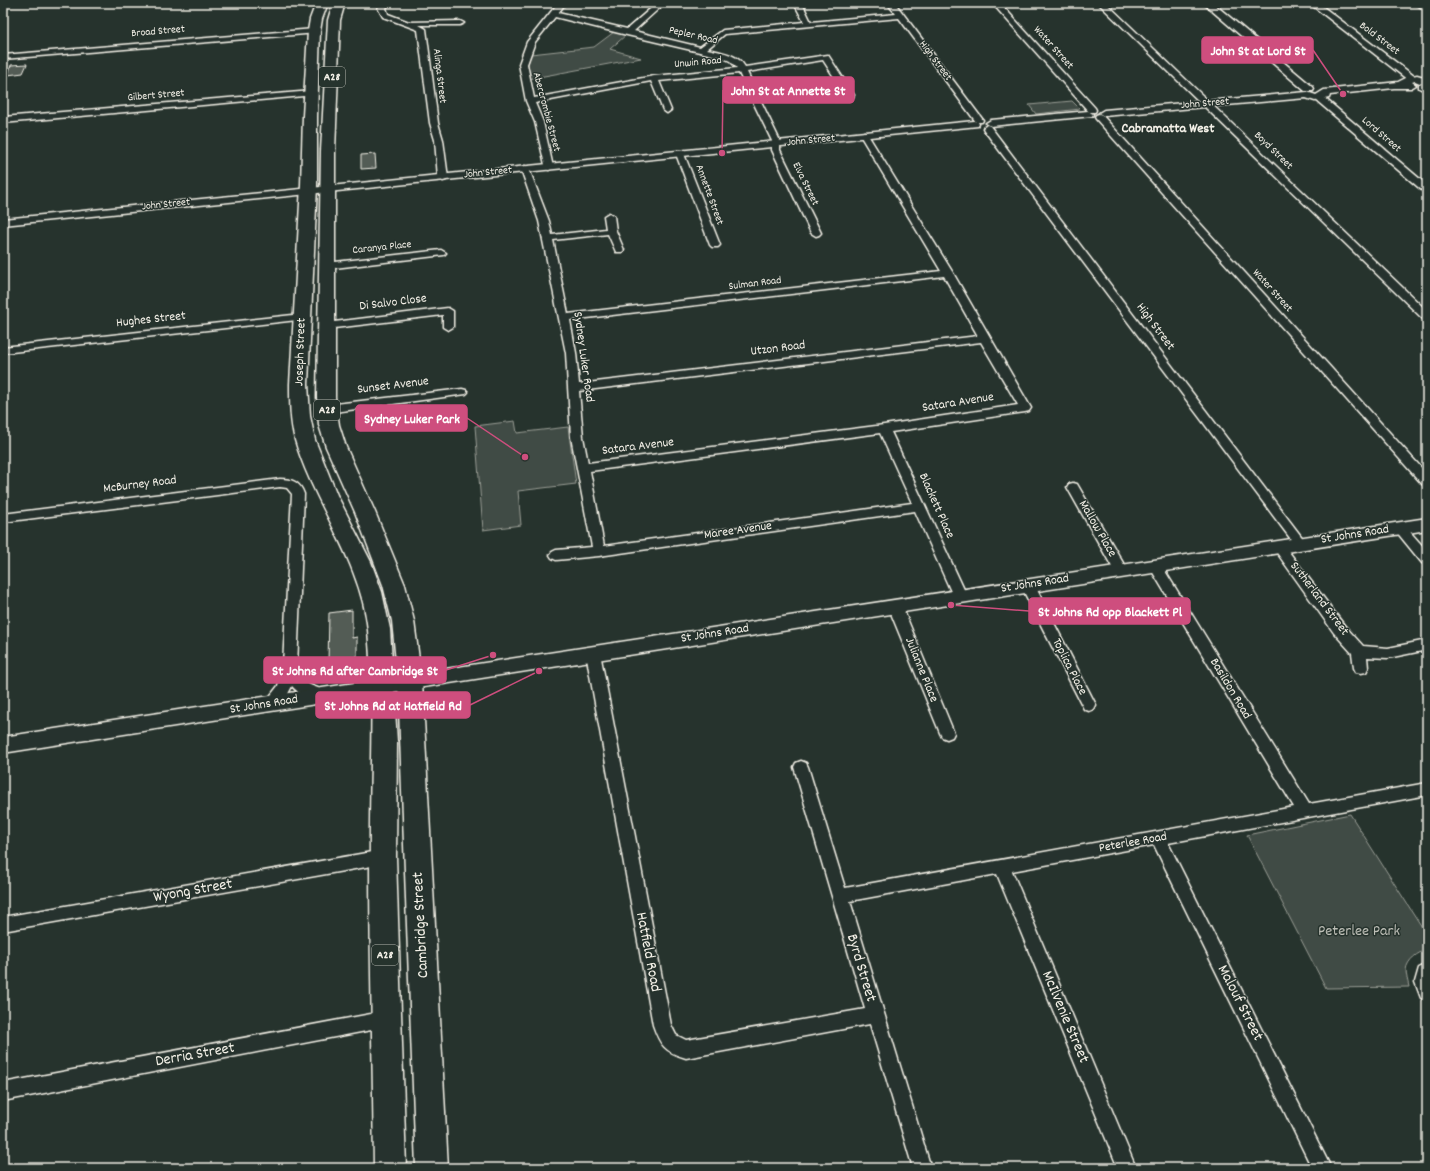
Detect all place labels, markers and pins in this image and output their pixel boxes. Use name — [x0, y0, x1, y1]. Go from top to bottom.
callout: John St at Lord St — [1202, 37, 1313, 63]
callout: John St at Annette St — [723, 77, 854, 103]
callout: Sydney Luker Park — [356, 405, 467, 431]
callout: St Johns Rd opp Blackett Pl — [1029, 598, 1190, 624]
callout: St Johns Rd after Cambridge St — [264, 657, 446, 683]
callout: St Johns Rd at Hatfield Rd — [316, 692, 470, 718]

